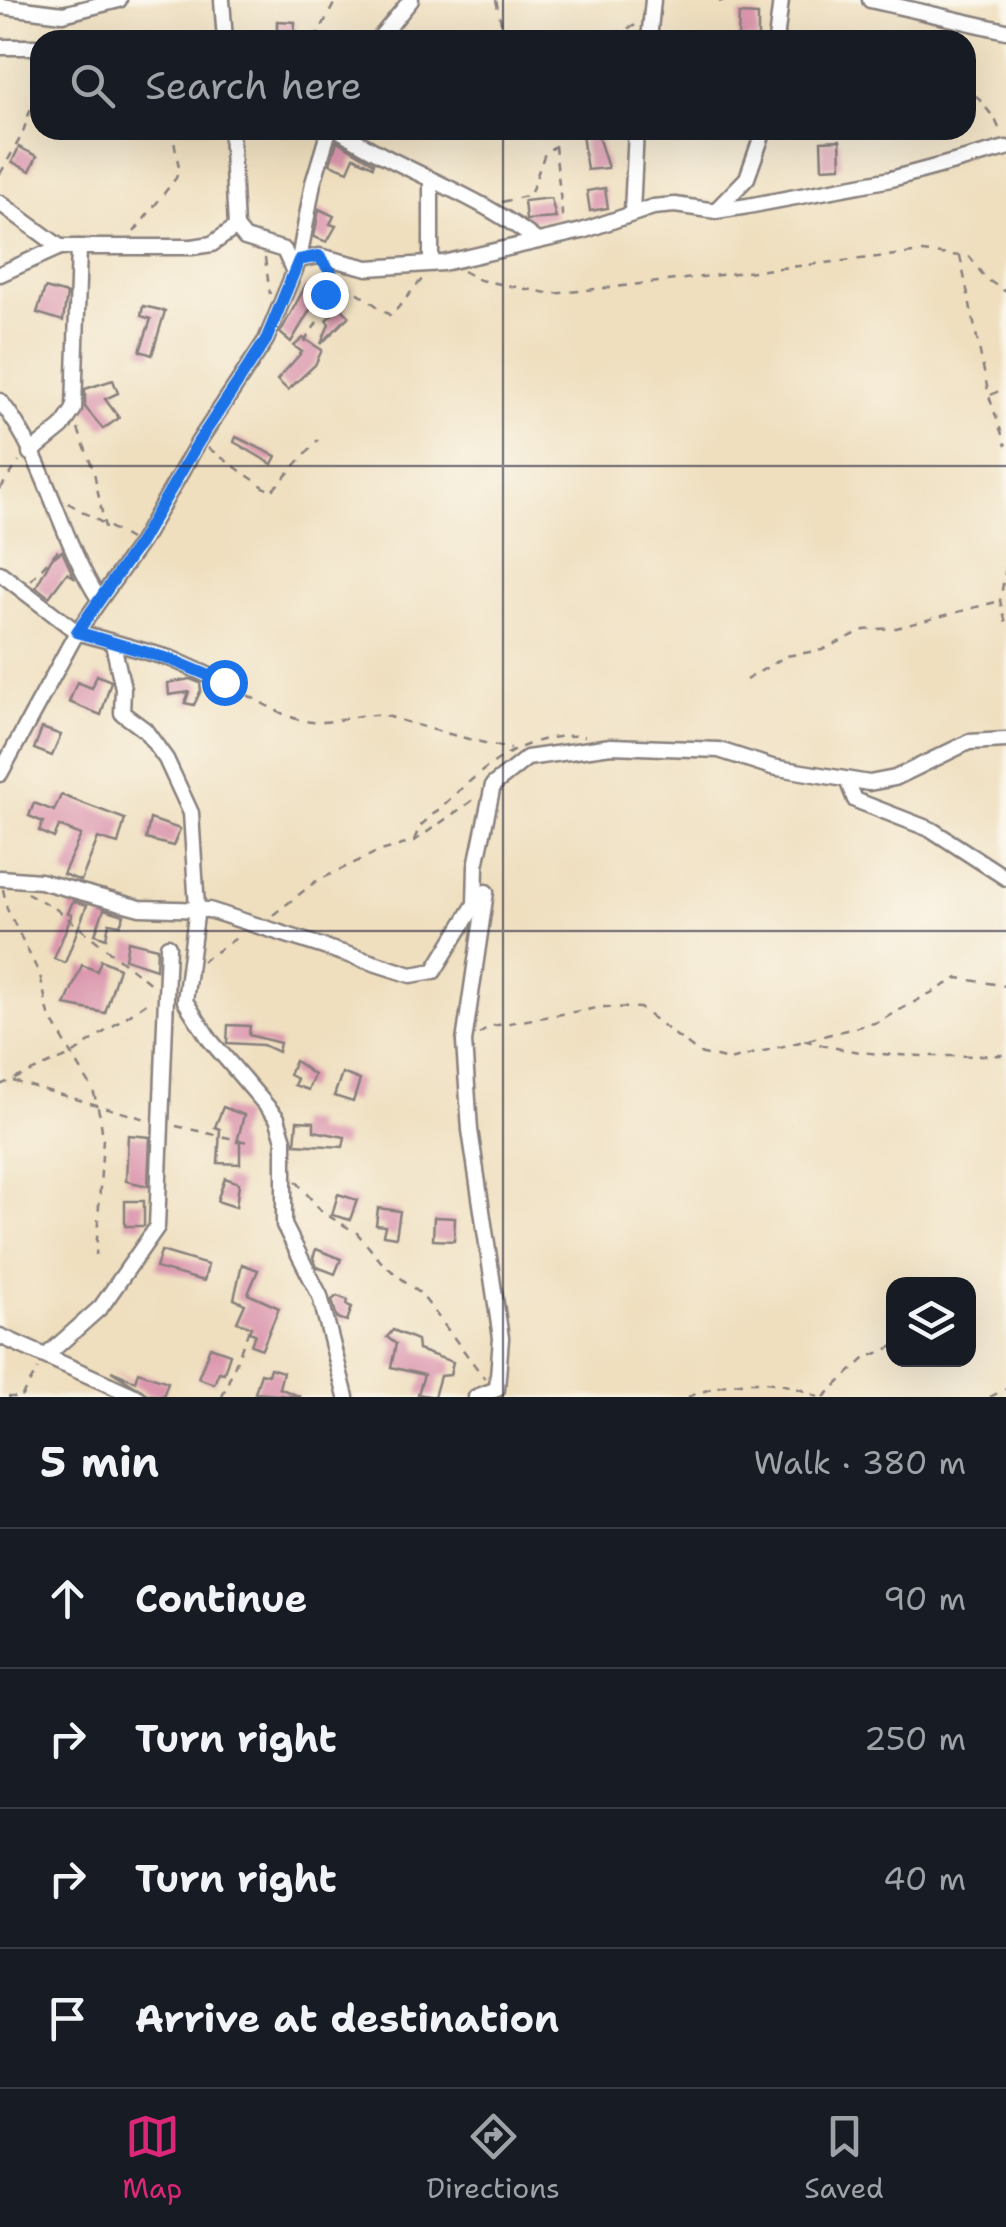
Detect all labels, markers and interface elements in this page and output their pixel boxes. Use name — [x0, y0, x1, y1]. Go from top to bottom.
search box — [30, 30, 976, 140]
icon: search — [65, 58, 120, 113]
text: Search here — [145, 60, 362, 111]
route end — [303, 272, 349, 318]
route start — [202, 660, 248, 706]
map controls — [886, 1277, 976, 1367]
button: layers — [886, 1277, 976, 1367]
text: 5 min — [40, 1434, 159, 1490]
text: Walk · 380 m — [754, 1441, 966, 1484]
icon: ahead — [40, 1571, 95, 1626]
text: Continue — [135, 1573, 307, 1624]
text: 90 m — [883, 1577, 966, 1620]
icon: right — [40, 1711, 95, 1766]
text: Turn right — [135, 1713, 337, 1764]
text: 250 m — [864, 1717, 966, 1760]
icon: right — [40, 1851, 95, 1906]
text: Turn right — [135, 1853, 337, 1904]
text: 40 m — [883, 1857, 966, 1900]
icon: arrive — [40, 1991, 95, 2046]
text: Arrive at destination — [135, 1993, 559, 2044]
tab: Map — [122, 2109, 182, 2207]
tab: Directions — [427, 2109, 560, 2207]
tab: Saved — [804, 2109, 884, 2207]

